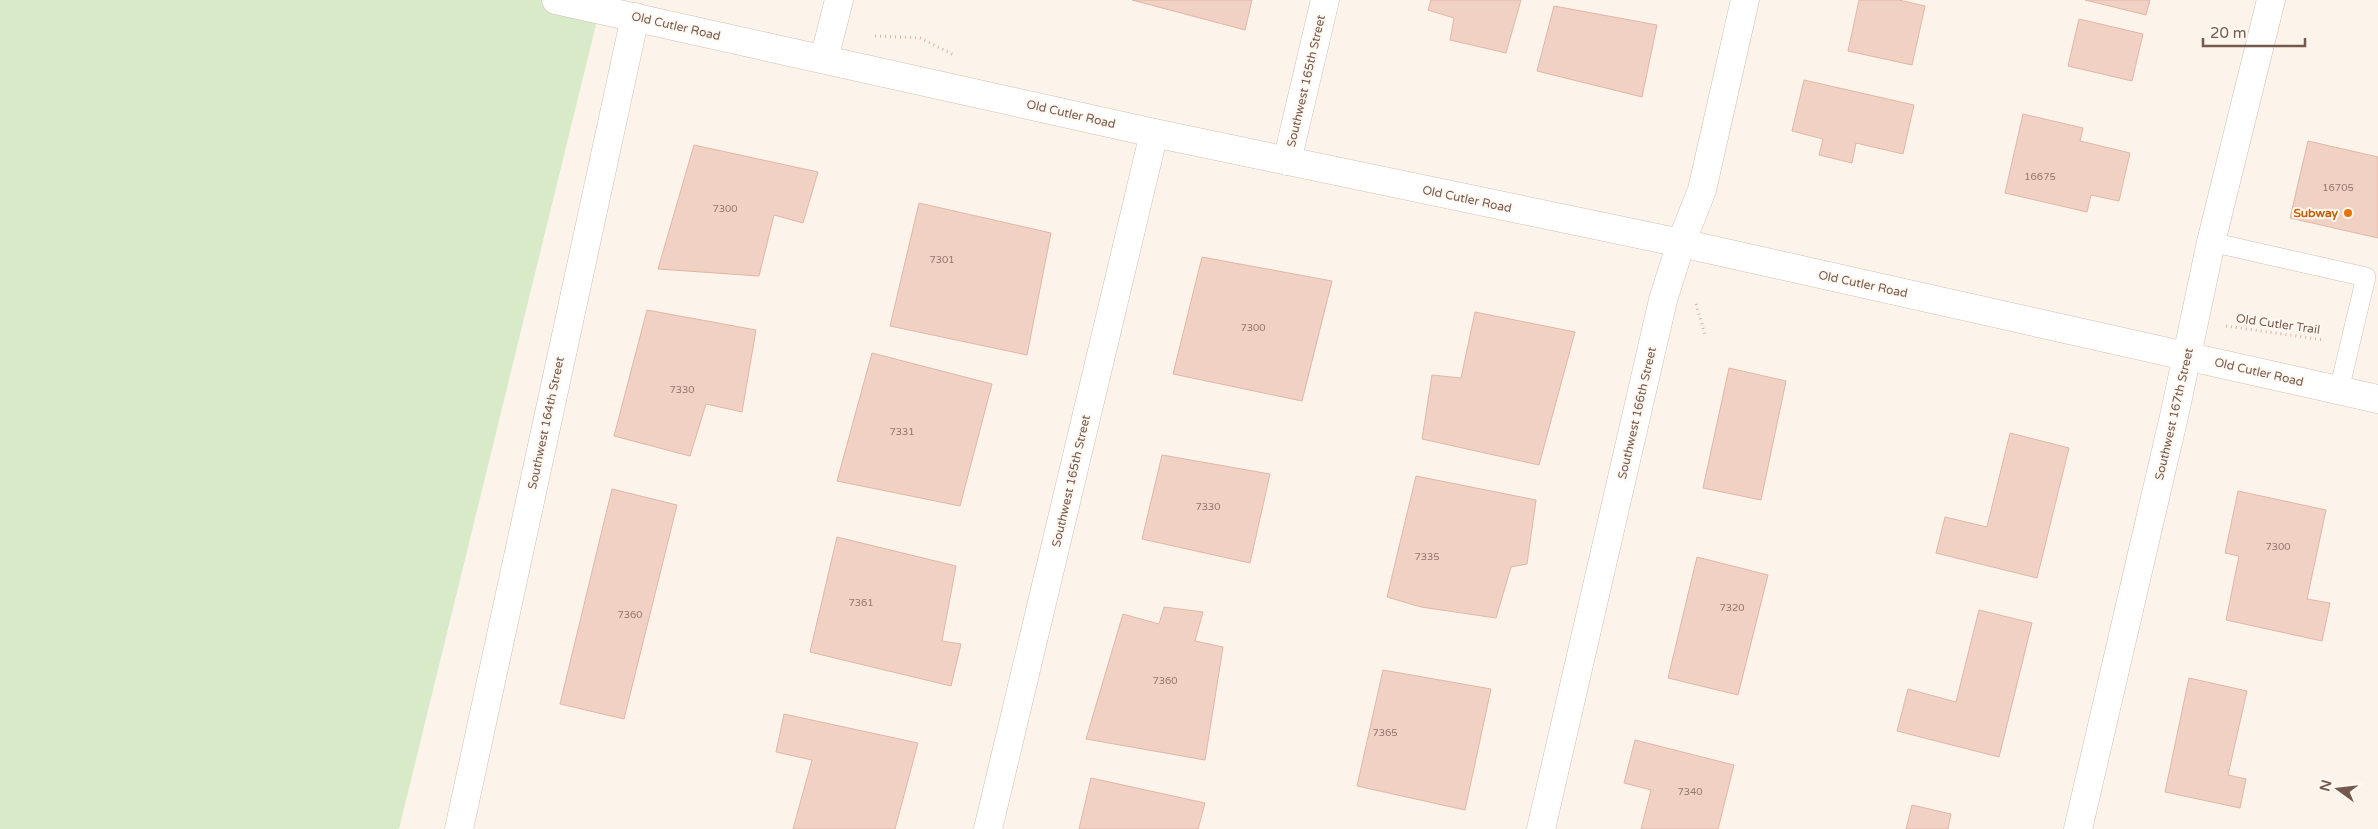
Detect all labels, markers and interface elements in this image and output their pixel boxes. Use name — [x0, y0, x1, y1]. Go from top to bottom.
street label: Old Cutler Road — [630, 9, 722, 43]
street label: Southwest 165th Street — [1284, 13, 1328, 149]
scale bar — [2203, 15, 2306, 47]
text: 20 m — [2210, 24, 2247, 42]
street label: Old Cutler Road — [1025, 97, 1117, 131]
house number: 16675 — [2024, 171, 2056, 183]
house number: 16705 — [2322, 182, 2354, 194]
street label: Old Cutler Road — [1421, 183, 1513, 215]
house number: 7300 — [712, 203, 738, 215]
place label: Subway — [2293, 206, 2339, 221]
marker: Subway — [2342, 207, 2354, 219]
house number: 7301 — [929, 254, 955, 266]
street label: Old Cutler Road — [1817, 268, 1909, 300]
street label: Old Cutler Trail — [2235, 311, 2321, 337]
house number: 7300 — [1240, 322, 1266, 334]
street label: Southwest 166th Street — [1615, 345, 1659, 481]
street label: Southwest 167th Street — [2152, 346, 2196, 482]
street label: Southwest 164th Street — [525, 355, 567, 491]
street label: Old Cutler Road — [2213, 355, 2305, 389]
house number: 7330 — [669, 384, 695, 396]
street label: Southwest 165th Street — [1049, 413, 1093, 549]
house number: 7331 — [889, 426, 915, 438]
house number: 7330 — [1195, 501, 1221, 513]
house number: 7300 — [2265, 541, 2291, 553]
house number: 7335 — [1414, 551, 1440, 563]
house number: 7361 — [848, 597, 874, 609]
house number: 7320 — [1719, 602, 1745, 614]
house number: 7360 — [617, 609, 643, 621]
house number: 7360 — [1152, 675, 1178, 687]
house number: 7365 — [1372, 727, 1398, 739]
north arrow — [2313, 764, 2363, 814]
text: N — [2316, 778, 2336, 793]
house number: 7340 — [1677, 786, 1703, 798]

